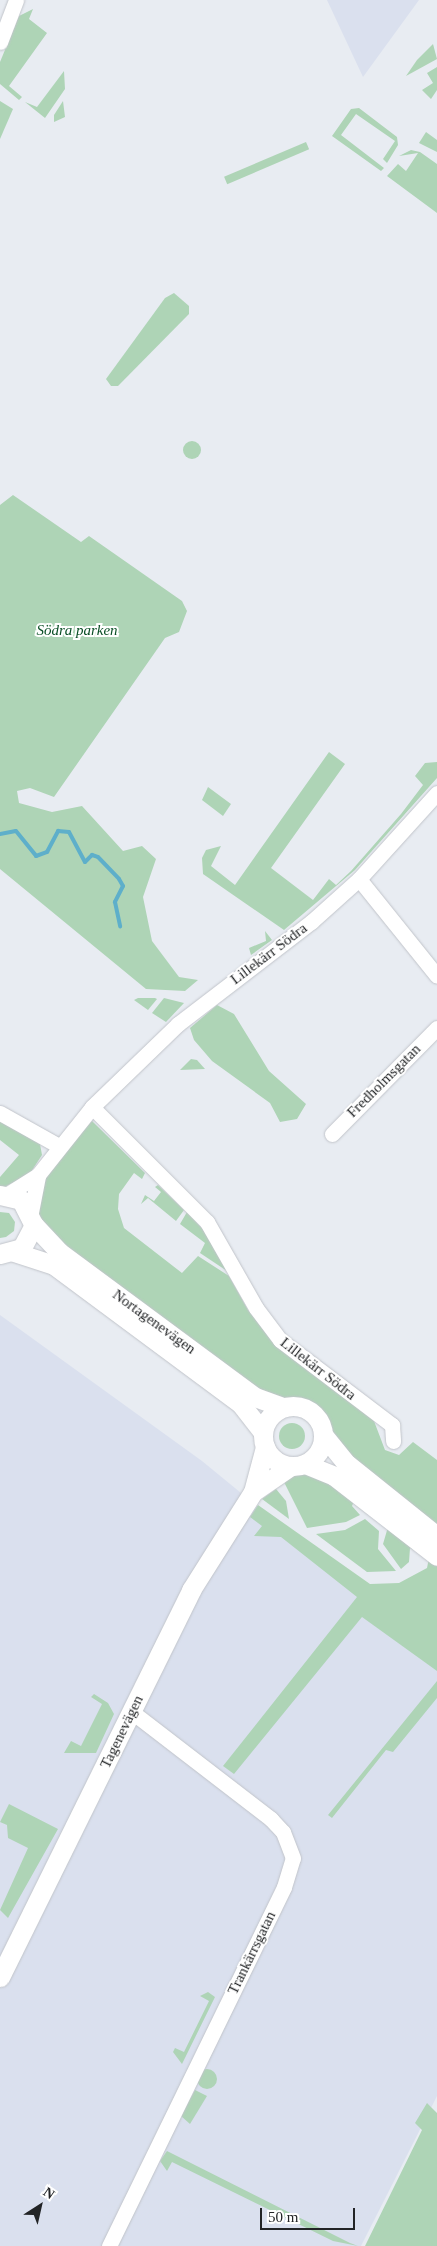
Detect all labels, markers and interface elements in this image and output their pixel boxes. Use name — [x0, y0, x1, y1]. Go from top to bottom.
park label: Södra parken — [36, 622, 118, 640]
street label: Lillekärr Södra — [227, 919, 311, 989]
street label: Fredholmsgatan — [343, 1040, 425, 1122]
street label: Nortagenevägen — [109, 1286, 199, 1358]
street label: Lillekärr Södra — [277, 1334, 359, 1404]
street label: Tagenevägen — [97, 1693, 147, 1771]
street label: Trankärrsgatan — [224, 1908, 280, 1998]
north arrow — [15, 2181, 65, 2231]
text: N — [40, 2184, 57, 2202]
scale bar — [262, 2198, 357, 2230]
text: 50 m — [268, 2209, 298, 2225]

